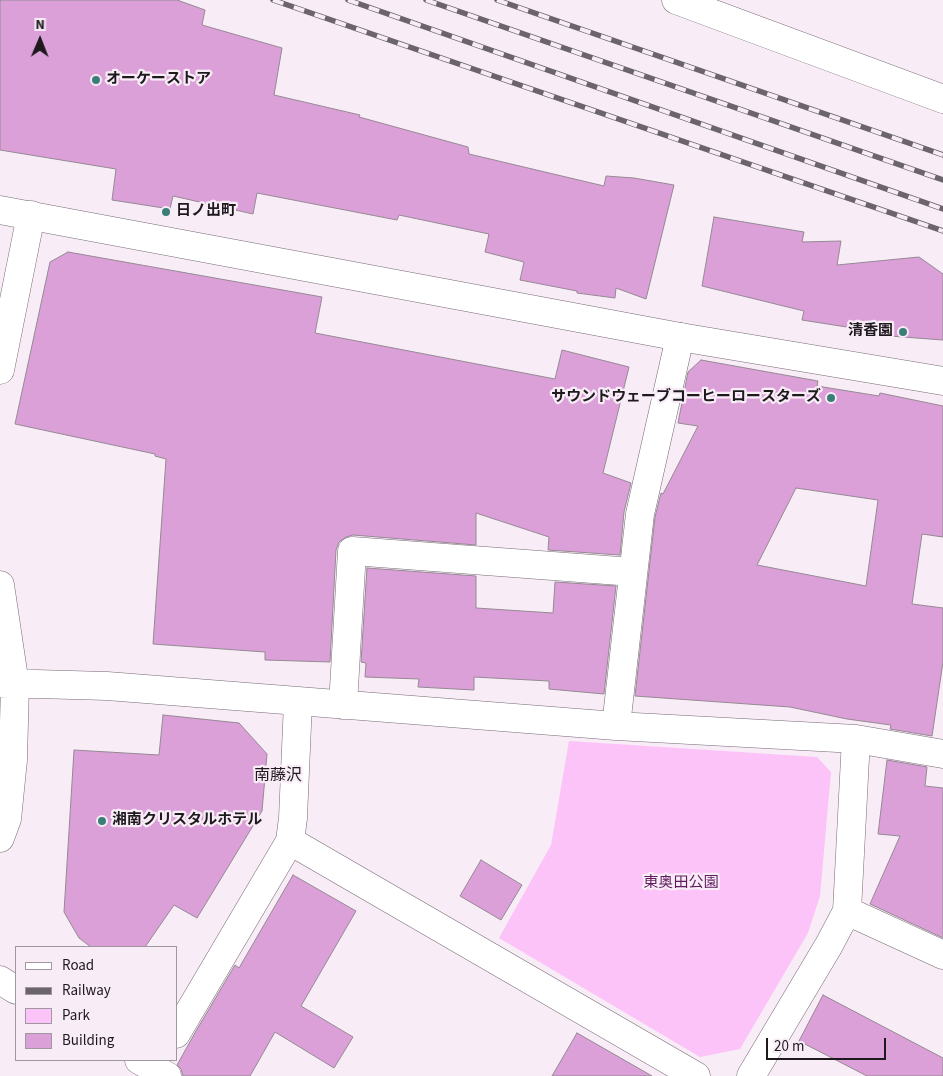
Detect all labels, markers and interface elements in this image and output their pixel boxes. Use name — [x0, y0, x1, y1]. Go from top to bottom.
north arrow — [15, 15, 65, 65]
text: N — [35, 15, 45, 35]
place label: オーケーストア — [106, 71, 211, 89]
marker: オーケーストア — [90, 74, 102, 86]
place label: 日ノ出町 — [176, 203, 236, 221]
marker: 日ノ出町 — [160, 206, 172, 218]
place label: 清香園 — [848, 323, 893, 341]
marker: 清香園 — [897, 326, 909, 338]
place label: サウンドウェーブコーヒーロースターズ — [551, 389, 821, 407]
marker: サウンドウェーブコーヒーロースターズ — [825, 392, 837, 404]
district label: 南藤沢 — [254, 766, 302, 786]
place label: 湘南クリスタルホテル — [112, 812, 262, 830]
marker: 湘南クリスタルホテル — [96, 815, 108, 827]
park label: 東奥田公園 — [644, 875, 718, 893]
legend — [15, 946, 178, 1061]
text: Road — [62, 955, 94, 976]
text: Railway — [62, 980, 111, 1001]
text: Park — [62, 1005, 90, 1026]
scale bar — [768, 1028, 888, 1060]
text: Building — [62, 1030, 114, 1051]
text: 20 m — [774, 1036, 804, 1057]

